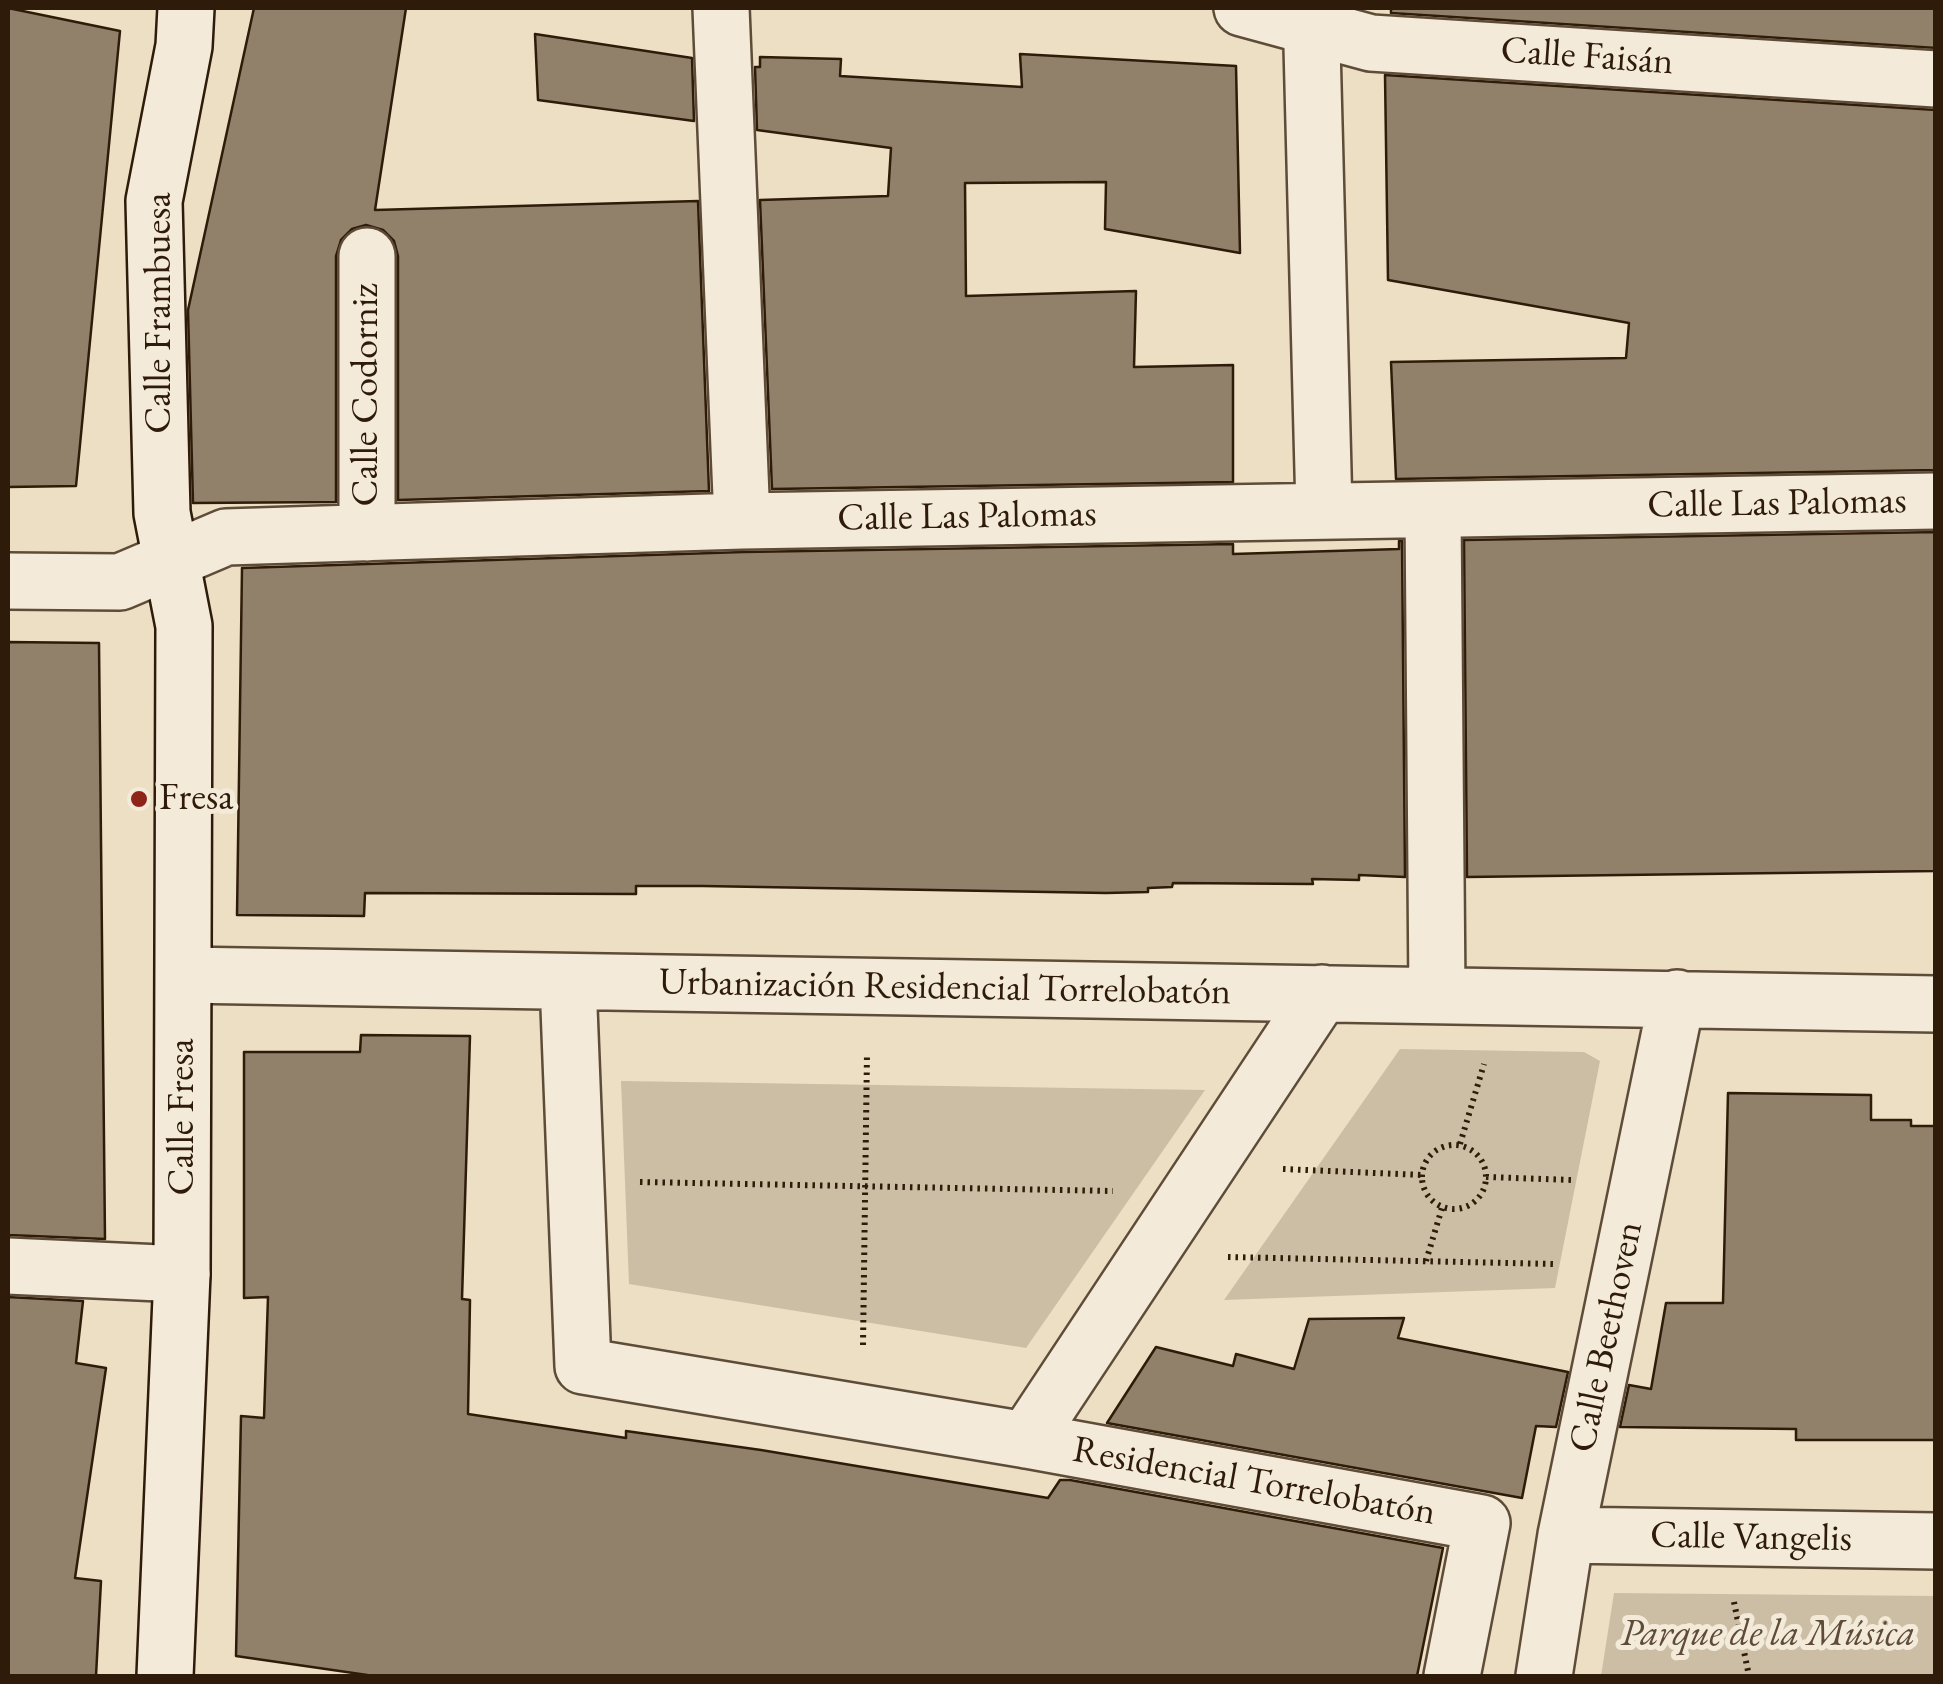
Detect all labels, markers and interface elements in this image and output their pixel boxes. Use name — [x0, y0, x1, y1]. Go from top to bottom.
street label: Calle Faisán — [1499, 28, 1675, 86]
street label: Calle Frambuesa — [137, 192, 183, 434]
street label: Calle Codorniz — [344, 283, 390, 507]
street label: Calle Las Palomas — [1647, 479, 1907, 529]
street label: Calle Las Palomas — [837, 492, 1097, 542]
place label: Fresa — [159, 776, 233, 822]
marker: Fresa — [128, 788, 150, 810]
street label: Urbanización Residencial Torrelobatón — [659, 960, 1231, 1016]
street label: Calle Fresa — [160, 1038, 206, 1196]
street label: Calle Beethoven — [1560, 1217, 1654, 1457]
street label: Residencial Torrelobatón — [1069, 1428, 1439, 1536]
street label: Calle Vangelis — [1650, 1513, 1852, 1563]
park label: Parque de la Música — [1621, 1612, 1915, 1658]

